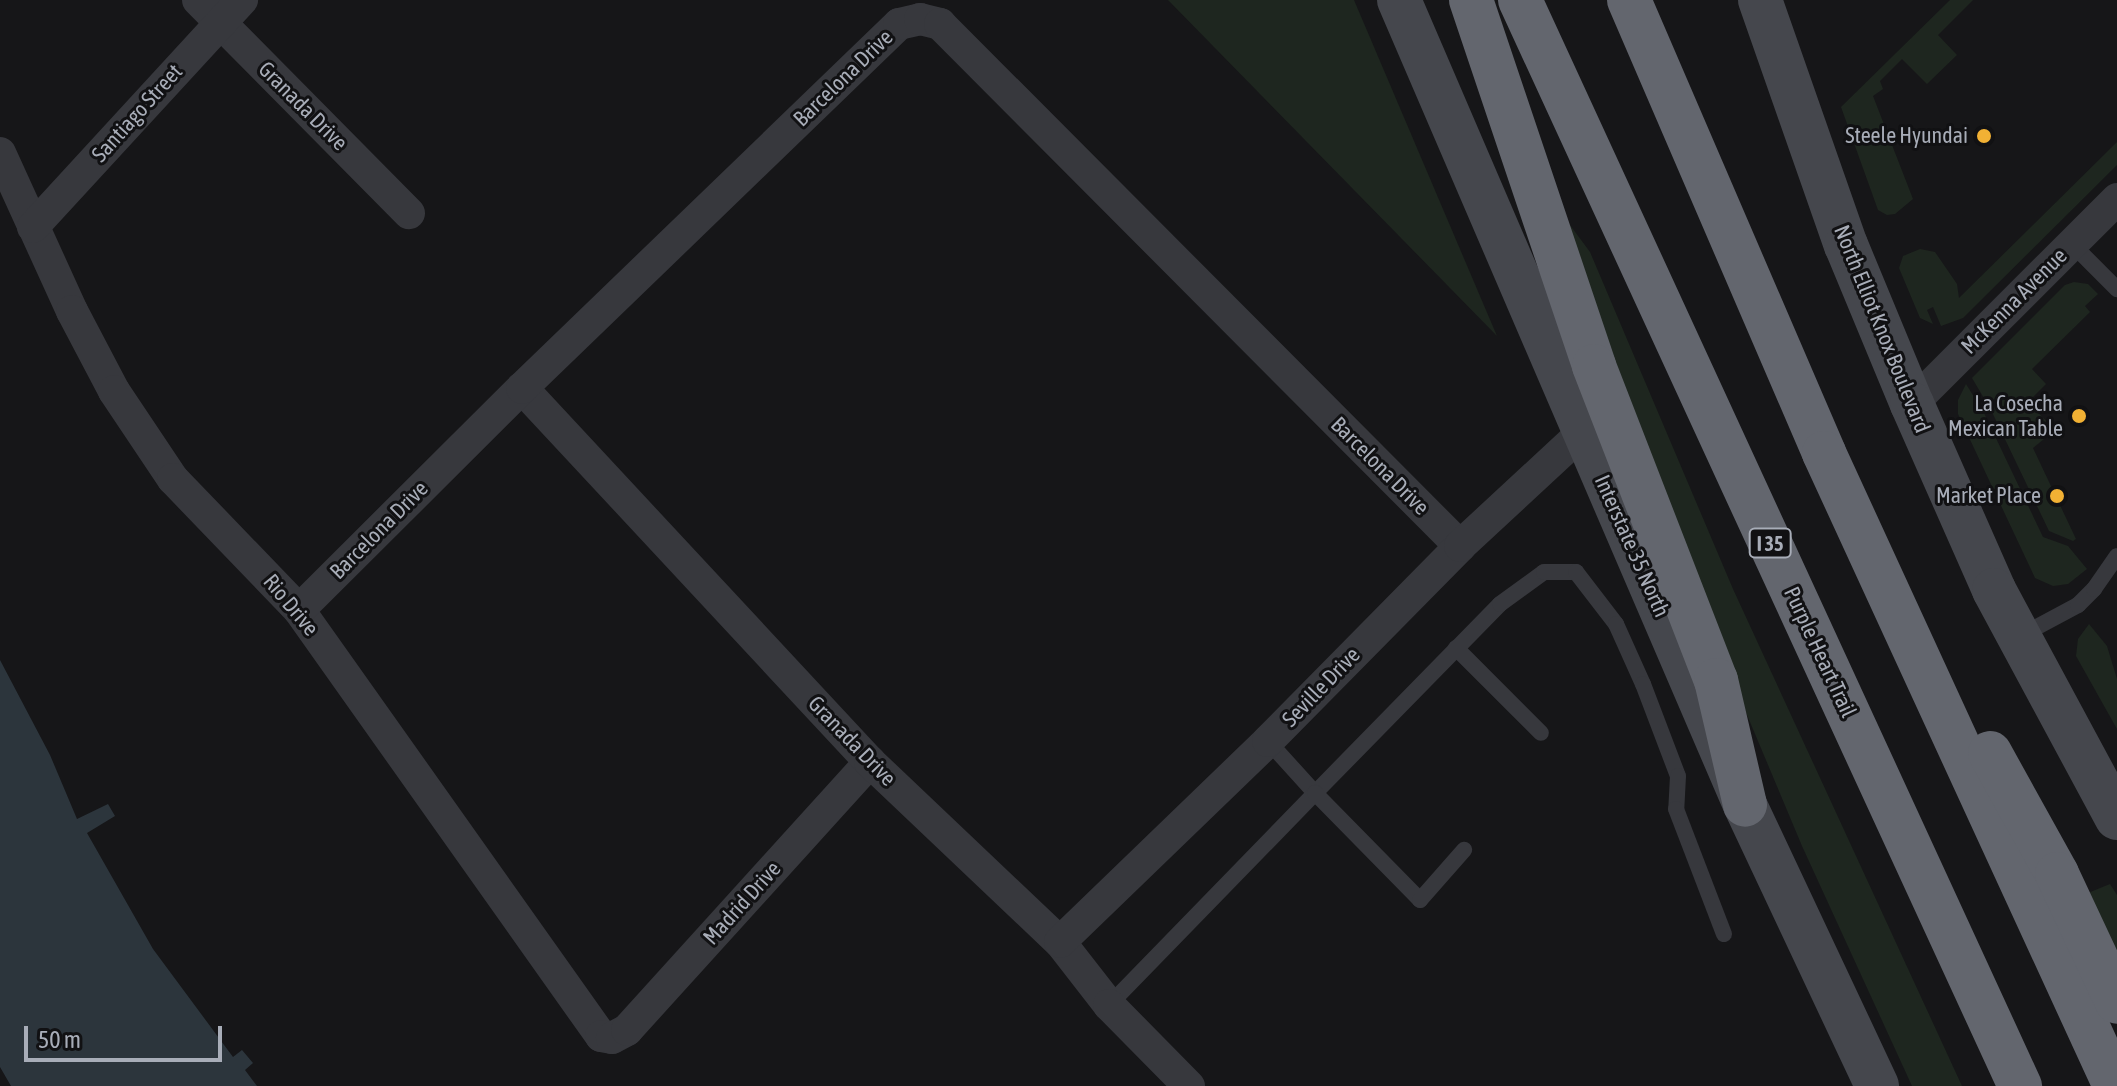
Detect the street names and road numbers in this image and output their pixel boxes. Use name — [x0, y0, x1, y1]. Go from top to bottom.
street label: Barcelona Drive — [788, 24, 898, 132]
street label: Granada Drive — [253, 56, 353, 156]
street label: Santiago Street — [86, 59, 188, 167]
street label: North Elliot Knox Boulevard — [1828, 221, 1936, 437]
street label: McKenna Avenue — [1956, 243, 2072, 359]
street label: Barcelona Drive — [1325, 411, 1435, 521]
street label: Interstate 35 North — [1589, 471, 1675, 621]
street label: Barcelona Drive — [324, 475, 434, 585]
road number: I 35 — [1748, 527, 1792, 559]
street label: Rio Drive — [258, 569, 324, 641]
street label: Purple Heart Trail — [1778, 582, 1862, 722]
street label: Seville Drive — [1277, 642, 1365, 732]
street label: Granada Drive — [802, 690, 902, 792]
street label: Madrid Drive — [698, 856, 786, 950]

